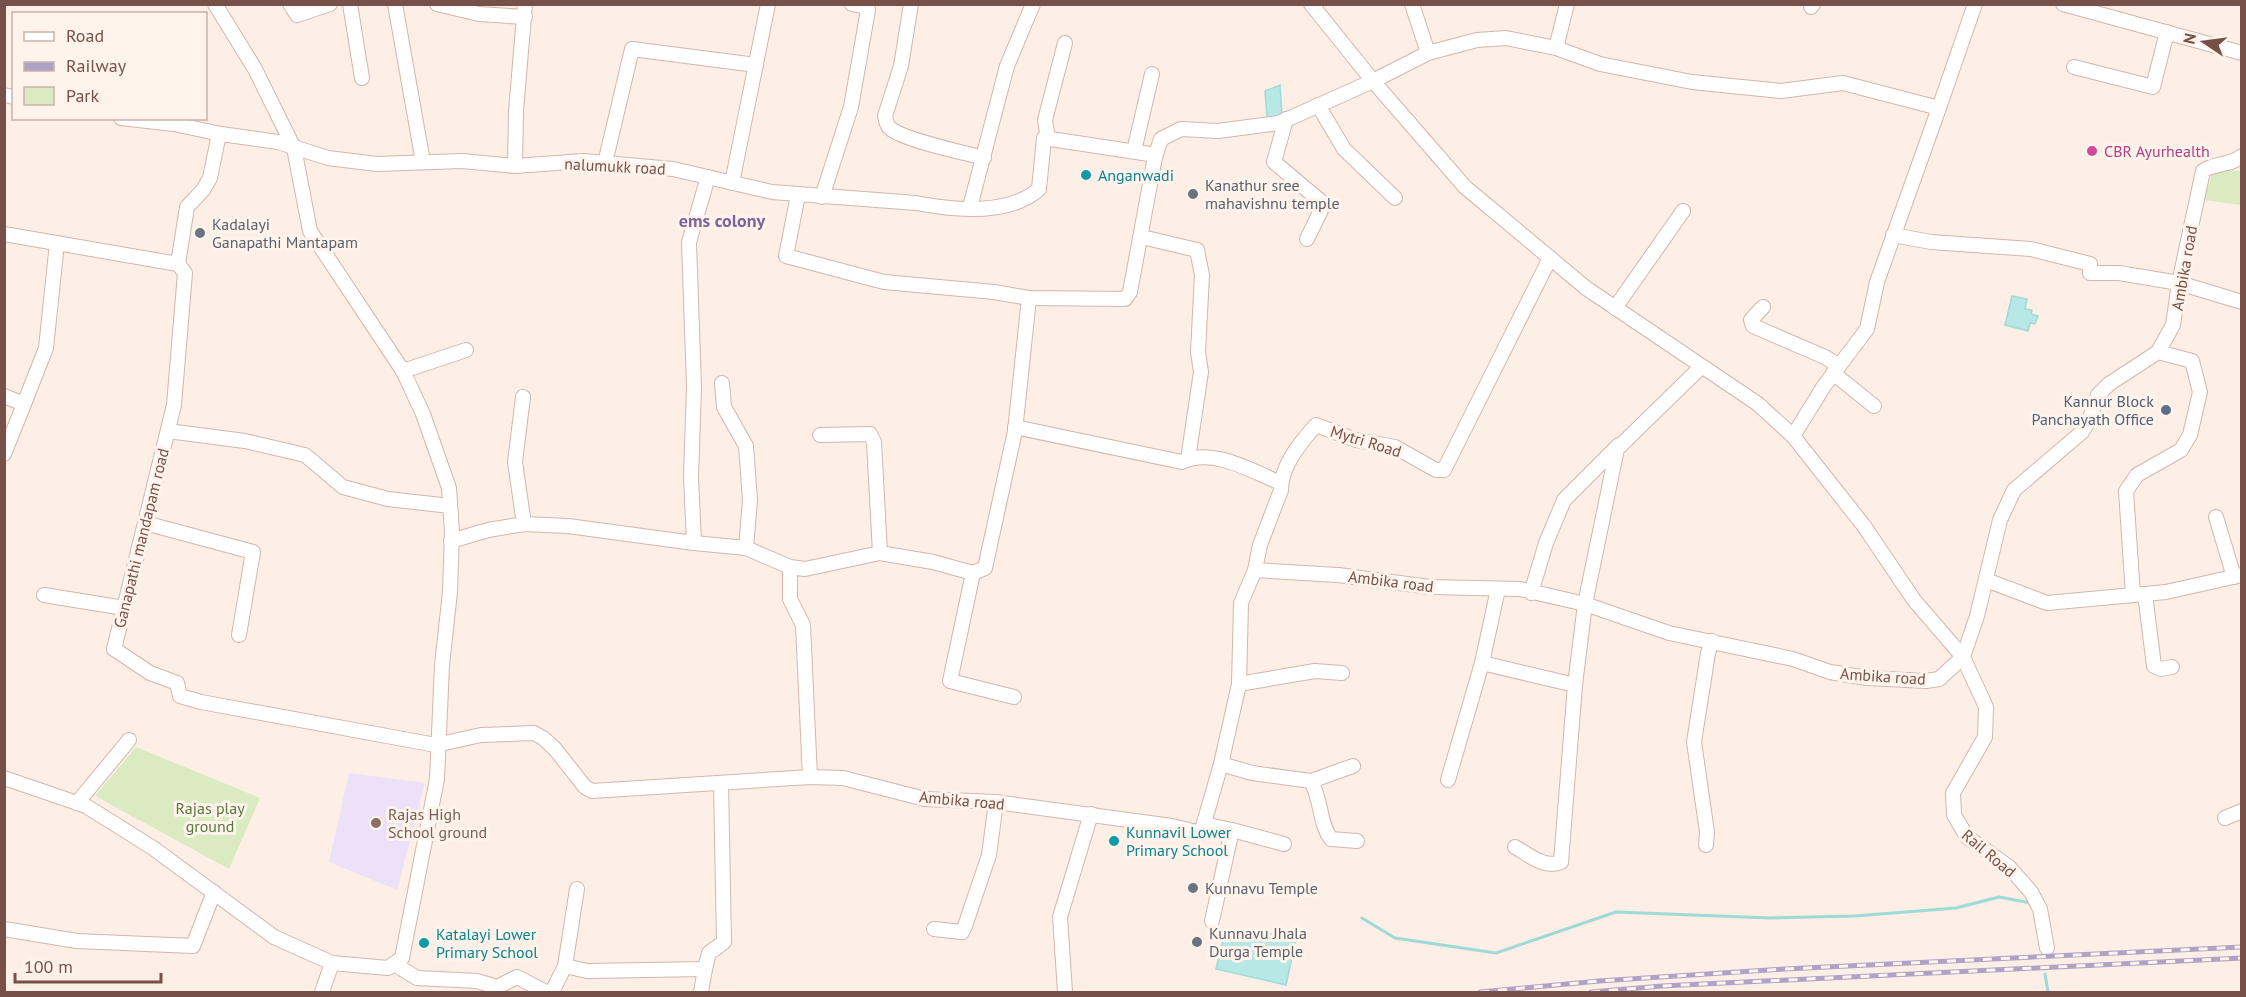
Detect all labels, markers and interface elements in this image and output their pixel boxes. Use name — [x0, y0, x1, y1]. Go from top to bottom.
legend — [12, 12, 207, 120]
north arrow — [2174, 12, 2234, 72]
text: Road — [66, 24, 104, 47]
text: N — [2178, 31, 2200, 46]
text: Railway — [66, 54, 127, 77]
text: Park — [66, 84, 99, 107]
place label: CBR Ayurhealth — [2104, 141, 2210, 161]
marker: CBR Ayurhealth — [2085, 144, 2099, 158]
street label: nalumukk road — [564, 153, 666, 179]
place label: Anganwadi — [1098, 165, 1174, 185]
marker: Anganwadi — [1079, 168, 1093, 182]
place label: Kanathur sree mahavishnu temple — [1205, 175, 1340, 213]
marker: Kanathur sree mahavishnu temple — [1186, 187, 1200, 201]
district label: ems colony — [679, 209, 766, 232]
place label: Kadalayi Ganapathi Mantapam — [212, 214, 358, 252]
street label: Ambika road — [2167, 224, 2201, 312]
marker: Kadalayi Ganapathi Mantapam — [193, 226, 207, 240]
place label: Kannur Block Panchayath Office — [2032, 391, 2154, 429]
marker: Kannur Block Panchayath Office — [2159, 403, 2173, 417]
street label: Mytri Road — [1328, 421, 1404, 461]
street label: Ganapathi mandapam road — [109, 446, 173, 630]
street label: Ambika road — [1347, 566, 1435, 596]
street label: Ambika road — [1840, 663, 1926, 689]
street label: Ambika road — [918, 786, 1006, 814]
park label: Rajas play ground — [175, 798, 245, 836]
place label: Rajas High School ground — [388, 804, 487, 842]
marker: Rajas High School ground — [369, 816, 383, 830]
place label: Kunnavil Lower Primary School — [1126, 822, 1232, 860]
street label: Rail Road — [1958, 825, 2020, 881]
marker: Kunnavil Lower Primary School — [1107, 834, 1121, 848]
place label: Kunnavu Temple — [1205, 878, 1318, 898]
marker: Kunnavu Temple — [1186, 881, 1200, 895]
place label: Kunnavu Jhala Durga Temple — [1209, 923, 1307, 961]
place label: Katalayi Lower Primary School — [436, 924, 538, 962]
marker: Kunnavu Jhala Durga Temple — [1190, 935, 1204, 949]
marker: Katalayi Lower Primary School — [417, 936, 431, 950]
scale bar — [15, 946, 160, 984]
text: 100 m — [24, 955, 73, 978]

